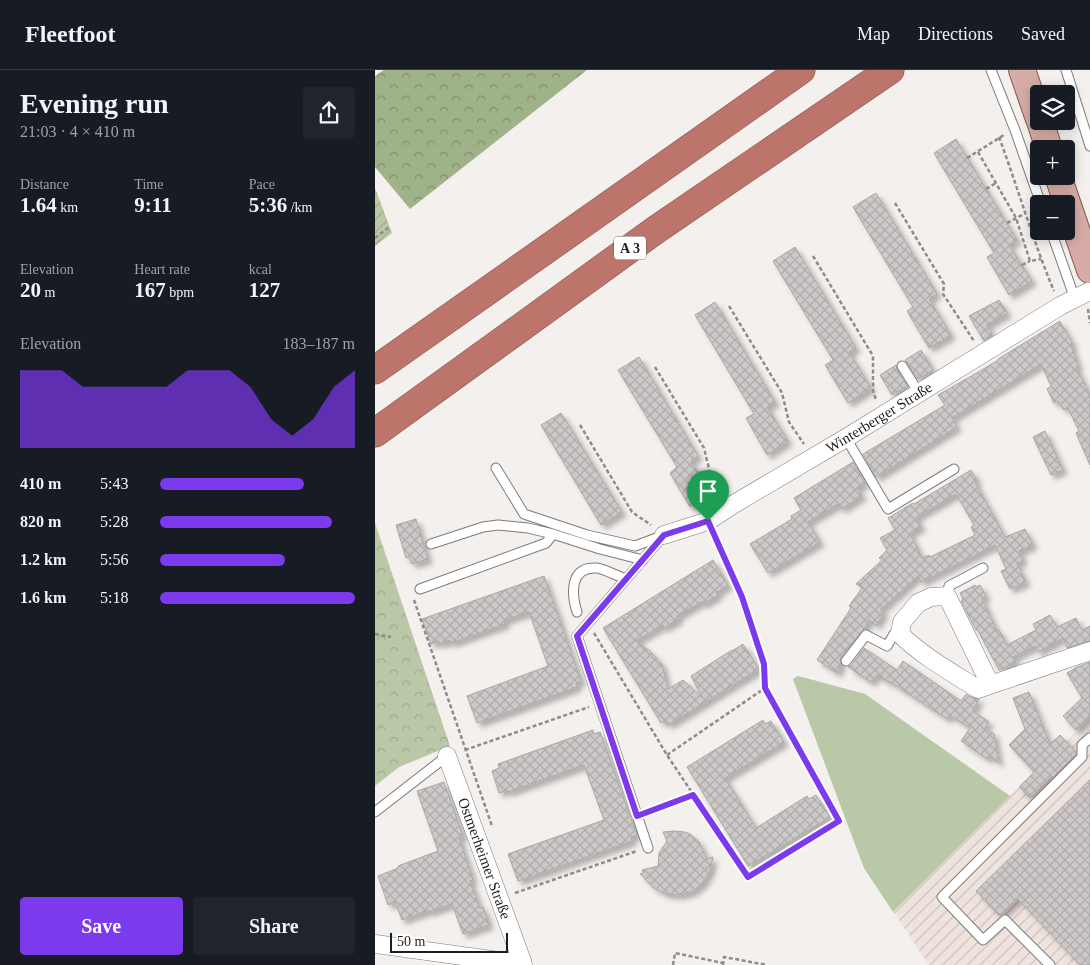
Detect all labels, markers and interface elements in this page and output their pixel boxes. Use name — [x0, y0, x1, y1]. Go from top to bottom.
text: Fleetfoot — [25, 21, 116, 47]
text: Map — [857, 24, 890, 44]
text: Directions — [918, 24, 993, 44]
text: Saved — [1021, 24, 1065, 44]
map controls — [1030, 85, 1075, 240]
button: layers — [1030, 85, 1075, 130]
button: share — [303, 87, 355, 139]
text: Evening run — [20, 88, 169, 119]
text: 21:03 · 4 × 410 m — [20, 123, 135, 140]
button: + — [1030, 140, 1075, 185]
text: Distance — [20, 177, 69, 192]
text: Time — [134, 177, 163, 192]
text: Pace — [249, 177, 275, 192]
text: 1.64 — [20, 193, 57, 217]
text: 9:11 — [134, 193, 172, 217]
text: 5:36 — [249, 193, 287, 217]
button: − — [1030, 195, 1075, 240]
text: km — [57, 200, 78, 215]
text: /km — [287, 200, 312, 215]
road number: A 3 — [614, 237, 646, 260]
text: Elevation — [20, 262, 74, 277]
text: Heart rate — [134, 262, 190, 277]
text: kcal — [249, 262, 272, 277]
text: 20 — [20, 278, 41, 302]
text: 167 — [134, 278, 166, 302]
text: 127 — [249, 278, 280, 302]
text: m — [41, 285, 55, 300]
text: bpm — [166, 285, 194, 300]
text: Elevation — [20, 335, 81, 352]
text: 183–187 m — [283, 335, 355, 352]
street label: Winterberger Straße — [823, 379, 935, 456]
pin — [687, 470, 729, 521]
text: 410 m — [20, 475, 61, 492]
text: 5:43 — [100, 475, 128, 492]
icon: arrive — [694, 477, 722, 505]
text: 820 m — [20, 513, 61, 530]
text: 5:28 — [100, 513, 128, 530]
text: 1.2 km — [20, 551, 66, 568]
text: 5:56 — [100, 551, 128, 568]
text: 1.6 km — [20, 589, 66, 606]
text: 5:18 — [100, 589, 128, 606]
street label: Ostmerheimer Straße — [455, 796, 514, 922]
button: Save — [20, 897, 183, 955]
button: Share — [193, 897, 355, 955]
scale bar — [390, 930, 507, 953]
text: 50 m — [397, 934, 425, 949]

